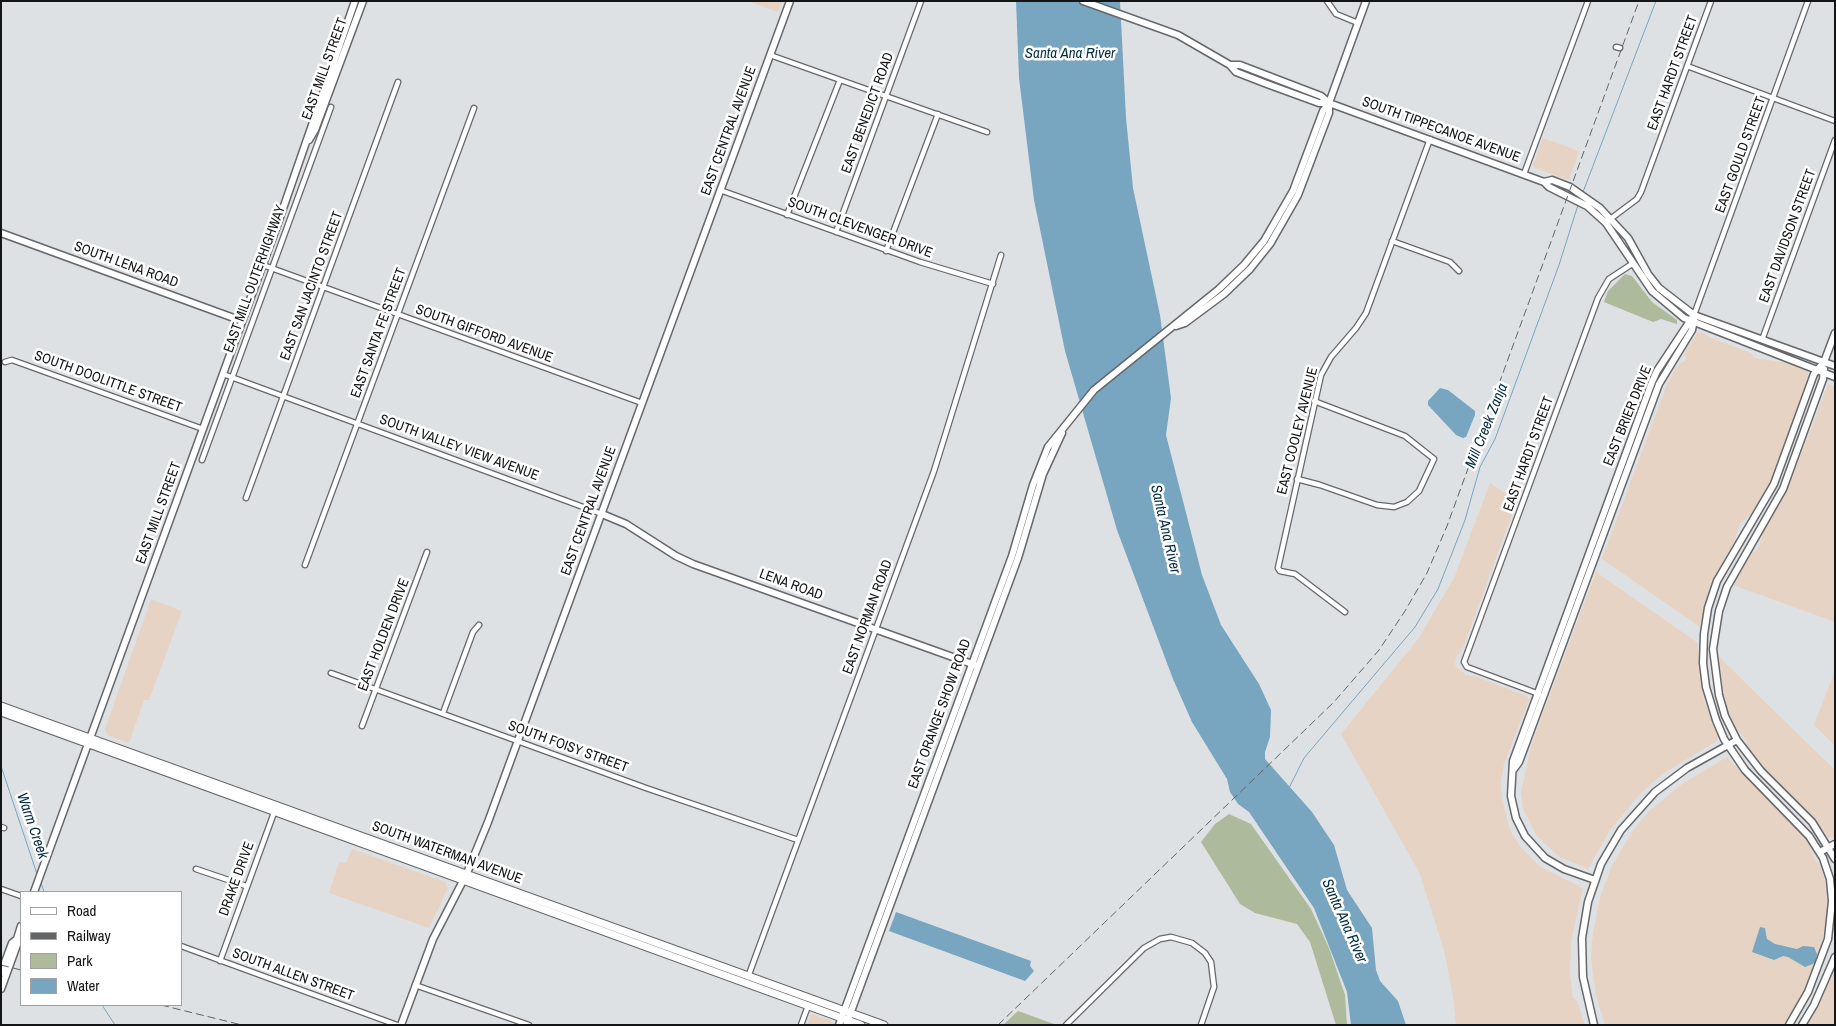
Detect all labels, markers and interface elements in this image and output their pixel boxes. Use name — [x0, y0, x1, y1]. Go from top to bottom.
street label: EAST HARDT STREET — [1644, 13, 1702, 133]
street label: EAST MILL STREET — [299, 16, 351, 122]
water label: Santa Ana River — [1025, 45, 1115, 63]
street label: EAST BENEDICT ROAD — [838, 50, 898, 176]
street label: EAST CENTRAL AVENUE — [698, 64, 760, 198]
street label: SOUTH TIPPECANOE AVENUE — [1360, 94, 1522, 166]
street label: EAST GOULD STREET — [1712, 95, 1770, 215]
street label: EAST DAVIDSON STREET — [1756, 167, 1820, 305]
street label: SOUTH CLEVENGER DRIVE — [785, 194, 935, 262]
street label: EAST MILL OUTERHIGHWAY — [220, 203, 290, 355]
street label: EAST SAN JACINTO STREET — [277, 209, 347, 363]
street label: SOUTH LENA ROAD — [72, 238, 180, 292]
street label: EAST SANTA FE STREET — [348, 266, 410, 400]
street label: SOUTH GIFFORD AVENUE — [413, 301, 555, 367]
street label: SOUTH DOOLITTLE STREET — [32, 347, 184, 417]
street label: EAST BRIER DRIVE — [1600, 363, 1656, 469]
street label: EAST COOLEY AVENUE — [1274, 366, 1322, 496]
water label: Mill Creek Zanja — [1462, 381, 1512, 471]
street label: EAST HARDT STREET — [1500, 394, 1558, 514]
street label: SOUTH VALLEY VIEW AVENUE — [377, 411, 541, 485]
street label: EAST CENTRAL AVENUE — [558, 444, 620, 578]
street label: EAST MILL STREET — [133, 460, 185, 566]
water label: Santa Ana River — [1146, 483, 1184, 575]
street label: EAST NORMAN ROAD — [839, 557, 897, 677]
street label: LENA ROAD — [757, 566, 825, 604]
street label: EAST HOLDEN DRIVE — [355, 576, 413, 694]
street label: EAST ORANGE SHOW ROAD — [905, 637, 975, 791]
street label: SOUTH FOISY STREET — [506, 718, 630, 776]
water label: Warm Creek — [12, 791, 52, 861]
street label: SOUTH WATERMAN AVENUE — [370, 818, 524, 888]
street label: DRAKE DRIVE — [216, 840, 258, 918]
water label: Santa Ana River — [1317, 876, 1371, 966]
legend — [20, 891, 182, 1006]
text: Road — [67, 900, 96, 921]
text: Railway — [67, 925, 111, 946]
street label: SOUTH ALLEN STREET — [230, 945, 356, 1005]
text: Park — [67, 950, 92, 971]
text: Water — [67, 975, 99, 996]

